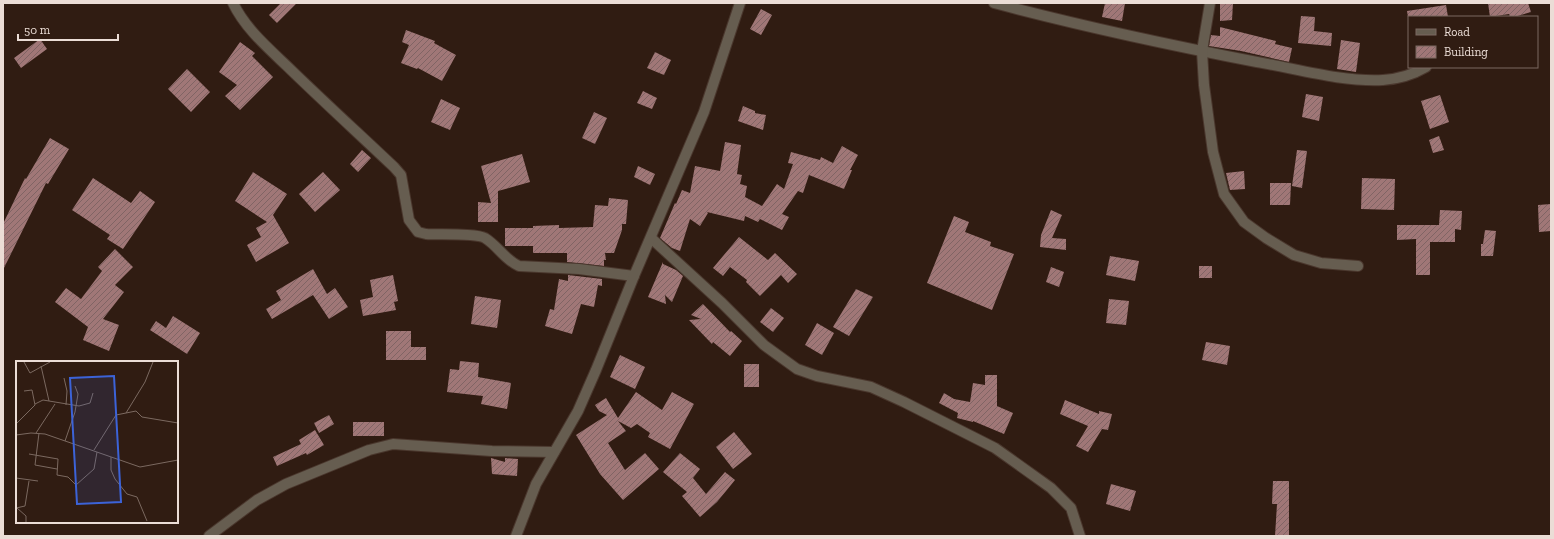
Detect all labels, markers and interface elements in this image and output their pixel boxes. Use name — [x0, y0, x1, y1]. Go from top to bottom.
scale bar — [18, 16, 118, 42]
legend — [1408, 16, 1538, 68]
text: 50 m — [24, 23, 51, 37]
text: Road — [1444, 25, 1470, 39]
text: Building — [1444, 45, 1488, 59]
inset map — [16, 361, 178, 523]

